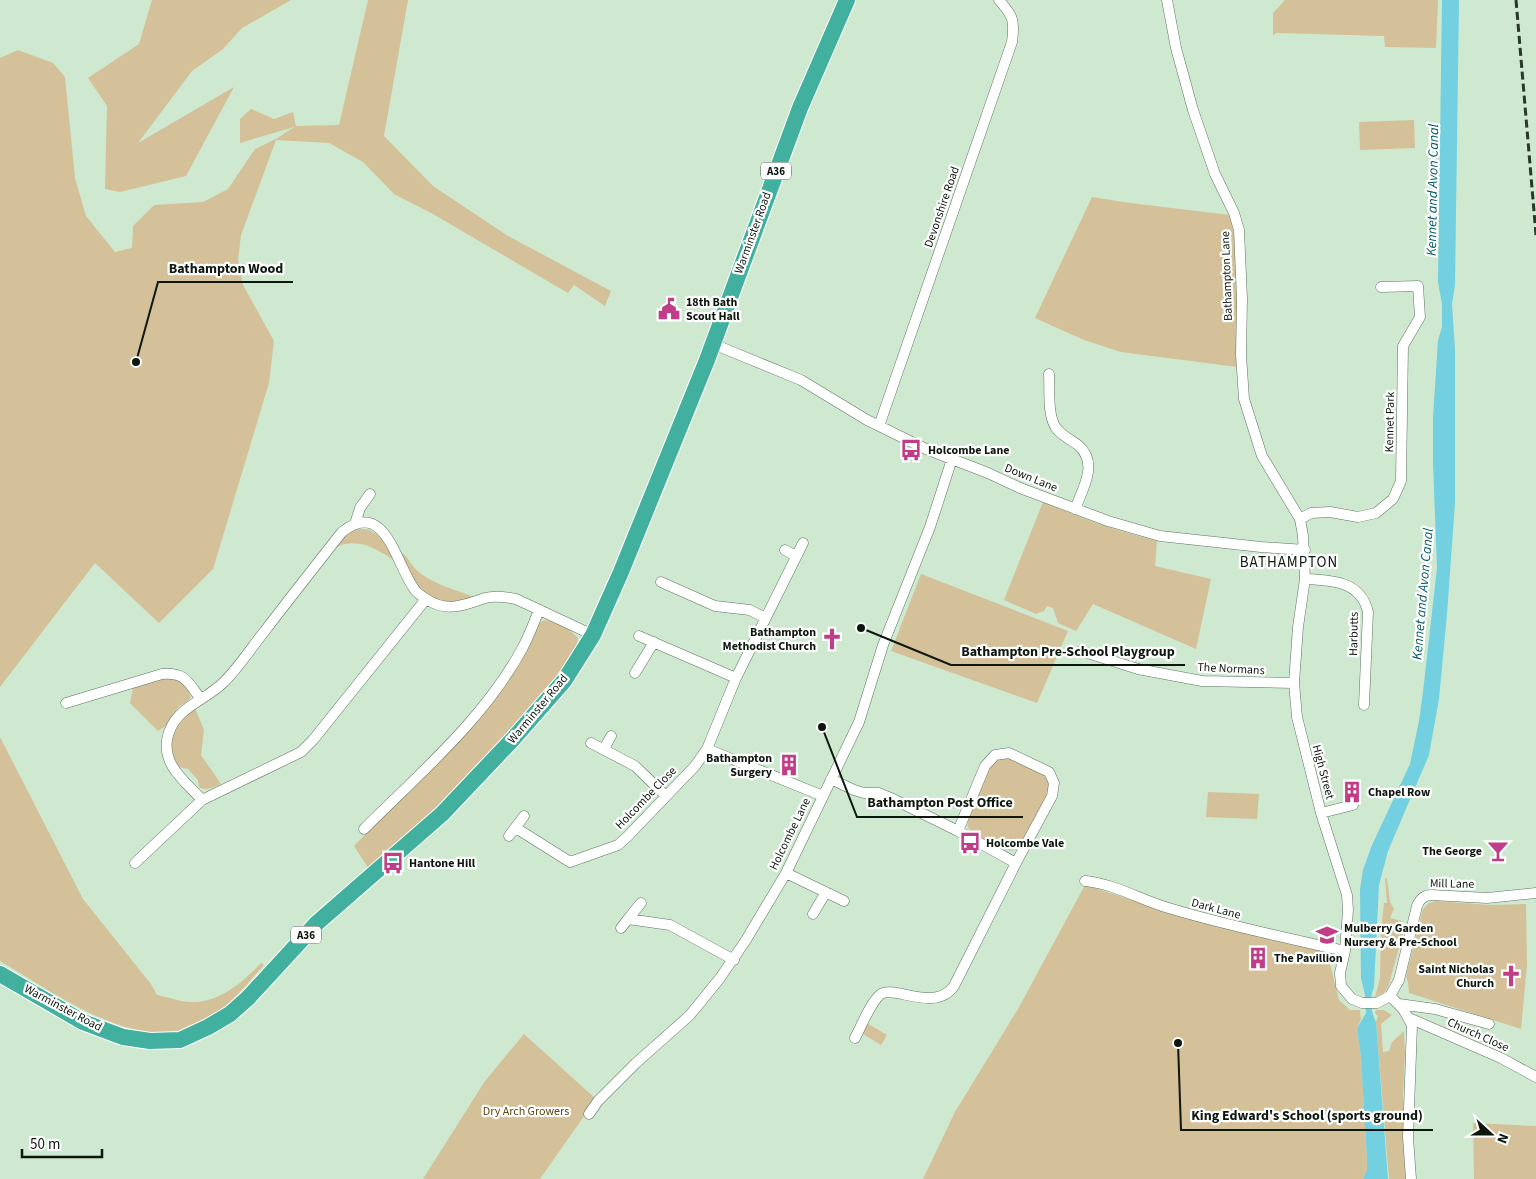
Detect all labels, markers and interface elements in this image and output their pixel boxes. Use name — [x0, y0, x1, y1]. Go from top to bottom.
water label: Kennet and Avon Canal — [1422, 123, 1444, 256]
road number: A36 — [761, 162, 791, 180]
street label: Devonshire Road — [920, 164, 964, 250]
street label: Warminster Road — [730, 190, 776, 276]
street label: Bathampton Lane — [1217, 231, 1237, 321]
callout: Bathampton Wood — [158, 253, 293, 282]
text: Bathampton Wood — [169, 259, 283, 279]
place label: 18th Bath Scout Hall — [686, 294, 740, 325]
public building icon: 18th Bath Scout Hall — [656, 296, 682, 322]
street label: Kennet Park — [1381, 391, 1399, 452]
bus stop icon: Holcombe Lane — [898, 437, 924, 463]
place label: Holcombe Lane — [928, 442, 1010, 459]
street label: Down Lane — [1002, 460, 1060, 496]
water label: Kennet and Avon Canal — [1407, 527, 1439, 661]
district label: BATHAMPTON — [1240, 552, 1338, 573]
street label: Harbutts — [1345, 612, 1363, 656]
place label: Bathampton Methodist Church — [723, 624, 816, 655]
church icon: Bathampton Methodist Church — [819, 626, 845, 652]
callout: Bathampton Pre-School Playgroup — [951, 636, 1185, 665]
text: Bathampton Pre-School Playgroup — [961, 642, 1175, 662]
street label: The Normans — [1197, 659, 1265, 679]
street label: Warminster Road — [504, 671, 572, 747]
street label: High Street — [1308, 743, 1338, 801]
place label: Bathampton Surgery — [706, 750, 773, 781]
building icon: Bathampton Surgery — [776, 752, 802, 778]
street label: Holcombe Close — [612, 763, 680, 833]
building icon: Chapel Row — [1339, 779, 1365, 805]
place label: Chapel Row — [1368, 784, 1431, 801]
callout: Bathampton Post Office — [857, 788, 1023, 817]
text: Bathampton Post Office — [867, 793, 1013, 813]
street label: Holcombe Lane — [765, 795, 815, 873]
bus stop icon: Holcombe Vale — [957, 830, 983, 856]
place label: Holcombe Vale — [986, 835, 1064, 852]
bar icon: The George — [1485, 838, 1511, 864]
place label: The George — [1422, 843, 1482, 860]
bus stop icon: Hantone Hill — [380, 850, 406, 876]
place label: Hantone Hill — [409, 855, 476, 872]
street label: Mill Lane — [1430, 875, 1474, 893]
street label: Dark Lane — [1189, 894, 1243, 924]
place label: Mulberry Garden Nursery & Pre-School — [1344, 920, 1457, 951]
school or university icon: Mulberry Garden Nursery & Pre-School — [1314, 922, 1340, 948]
road number: A36 — [291, 926, 321, 944]
building icon: The Pavillion — [1245, 945, 1271, 971]
place label: The Pavillion — [1274, 950, 1343, 967]
place label: Saint Nicholas Church — [1418, 961, 1494, 992]
church icon: Saint Nicholas Church — [1498, 963, 1524, 989]
street label: Warminster Road — [21, 980, 105, 1036]
street label: Church Close — [1445, 1014, 1512, 1056]
callout: King Edward's School (sports ground) — [1181, 1101, 1433, 1130]
park label: Dry Arch Growers — [483, 1103, 569, 1120]
text: King Edward's School (sports ground) — [1191, 1106, 1423, 1126]
north arrow — [1466, 1109, 1516, 1159]
scale bar — [22, 1126, 102, 1158]
text: N — [1491, 1130, 1513, 1146]
text: 50 m — [30, 1134, 60, 1155]

